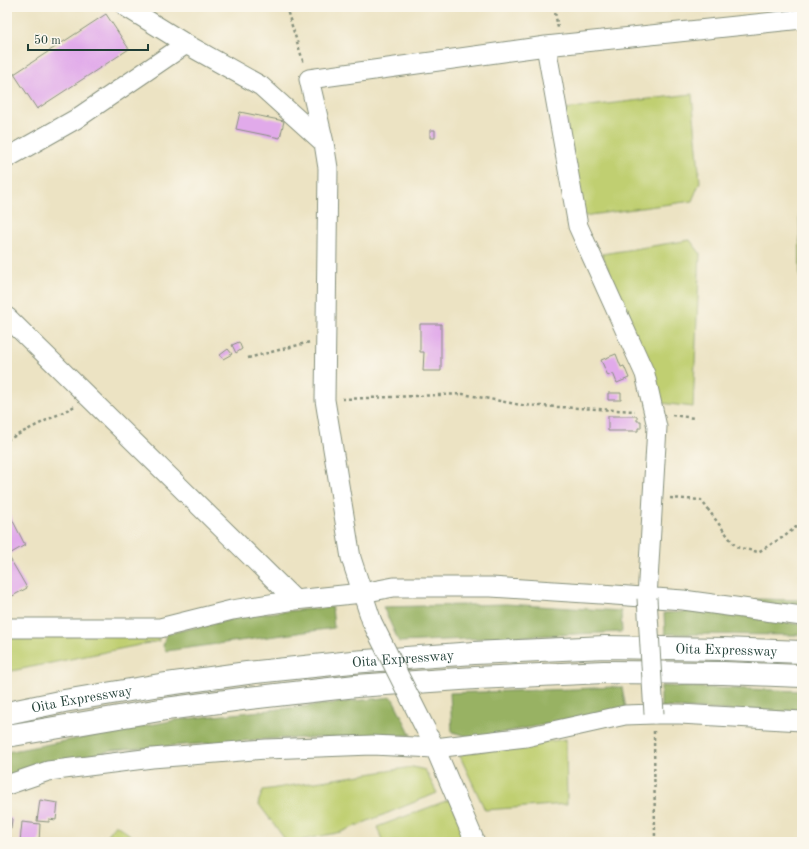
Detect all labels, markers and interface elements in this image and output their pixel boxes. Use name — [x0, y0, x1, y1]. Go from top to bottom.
scale bar — [28, 26, 148, 52]
text: 50 m — [34, 34, 61, 47]
street label: Oita Expressway — [675, 642, 779, 659]
street label: Oita Expressway — [351, 648, 455, 670]
street label: Oita Expressway — [30, 684, 134, 716]

